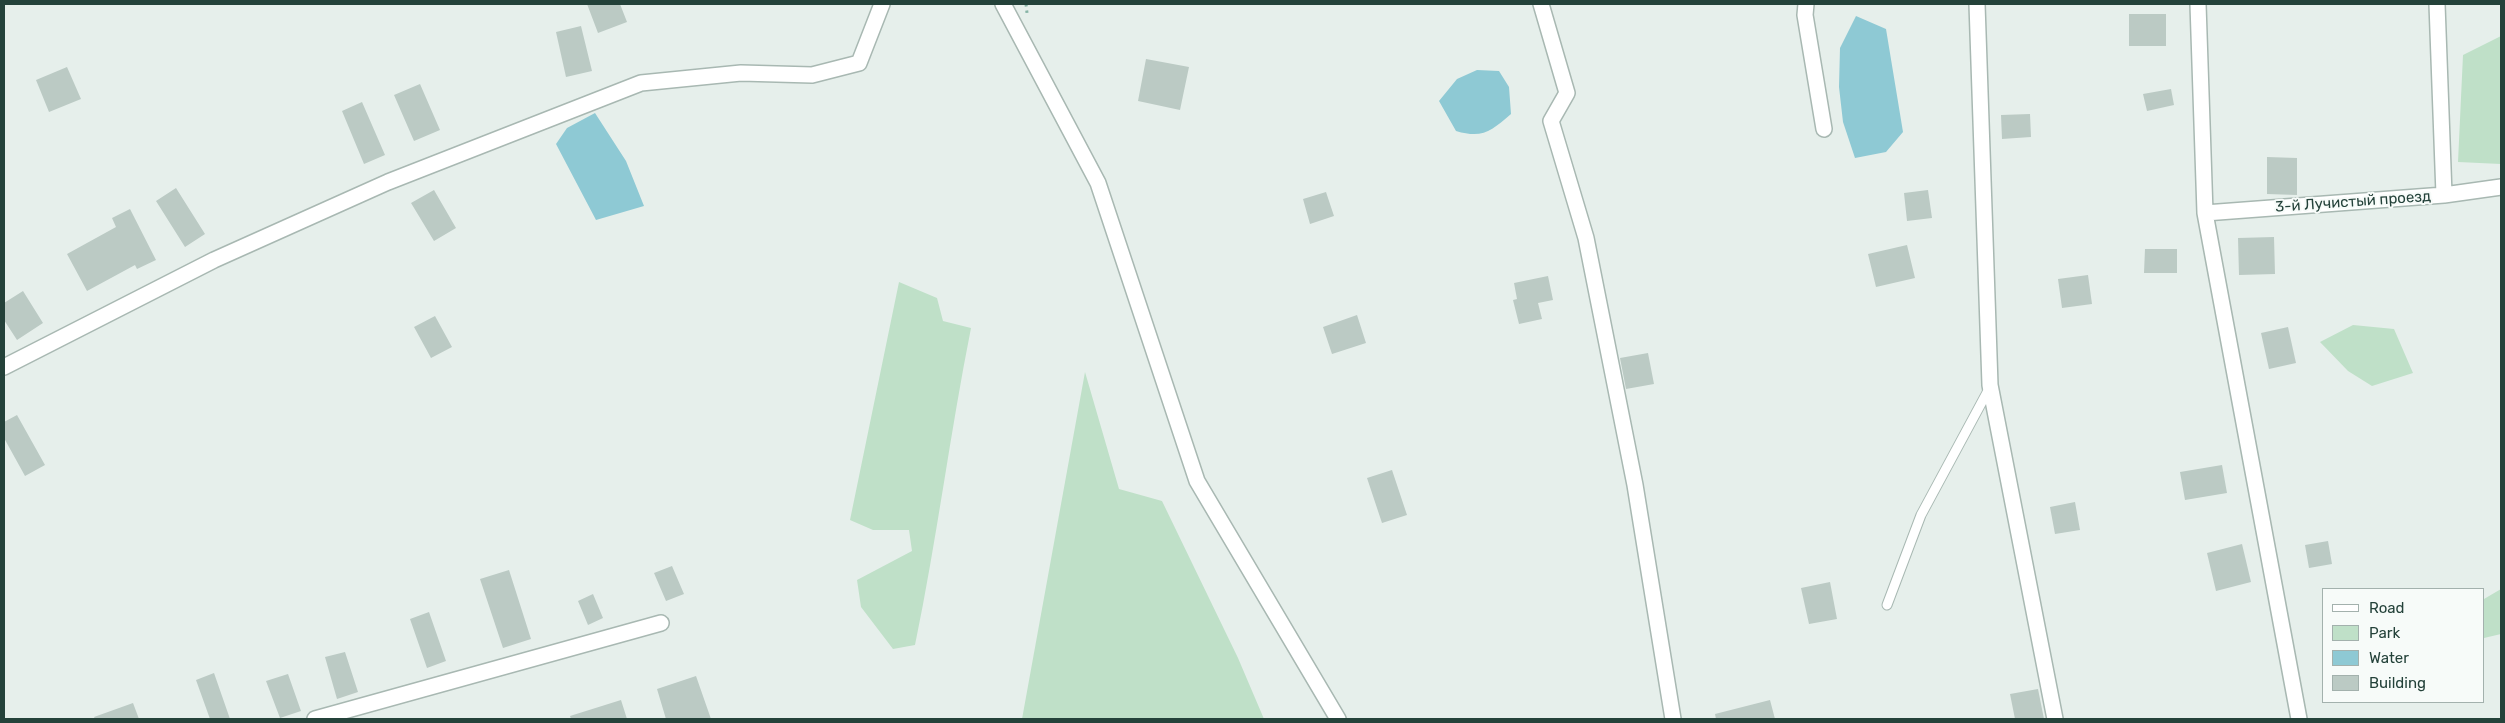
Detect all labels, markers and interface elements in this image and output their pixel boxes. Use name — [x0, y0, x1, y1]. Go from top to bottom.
street label: 3-й Лучистый проезд — [2274, 188, 2432, 216]
legend — [2322, 588, 2485, 703]
text: Road — [2369, 599, 2405, 617]
text: Park — [2369, 624, 2400, 642]
text: Water — [2369, 649, 2409, 667]
text: Building — [2369, 674, 2426, 692]

